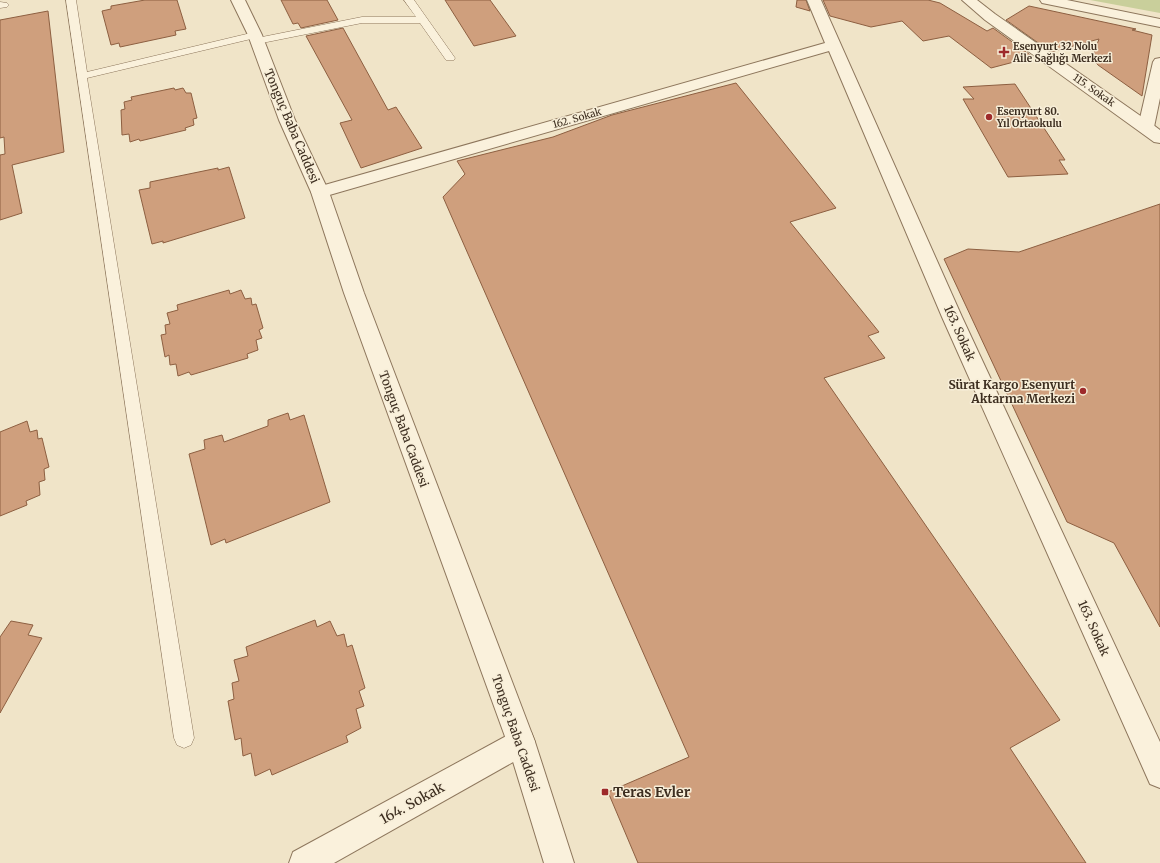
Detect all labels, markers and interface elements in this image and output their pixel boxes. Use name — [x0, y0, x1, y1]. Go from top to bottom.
place label: Esenyurt 32 Nolu Aile Sağlığı Merkezi — [1012, 40, 1112, 65]
marker: Esenyurt 32 Nolu Aile Sağlığı Merkezi — [998, 46, 1010, 58]
street label: Tonguç Baba Caddesi — [261, 67, 323, 186]
street label: 115. Sokak — [1070, 71, 1118, 110]
street label: 162. Sokak — [551, 105, 604, 131]
place label: Esenyurt 80. Yıl Ortaokulu — [996, 105, 1063, 130]
marker: Esenyurt 80. Yıl Ortaokulu — [984, 112, 994, 122]
street label: 163. Sokak — [941, 303, 979, 364]
street label: Tonguç Baba Caddesi — [376, 369, 432, 489]
place label: Sürat Kargo Esenyurt Aktarma Merkezi — [948, 377, 1075, 406]
marker: Sürat Kargo Esenyurt Aktarma Merkezi — [1078, 386, 1088, 396]
street label: 163. Sokak — [1075, 598, 1113, 659]
street label: Tonguç Baba Caddesi — [489, 672, 543, 794]
street label: 164. Sokak — [377, 778, 448, 828]
place label: Teras Evler — [613, 783, 691, 801]
marker: Teras Evler — [600, 787, 610, 797]

